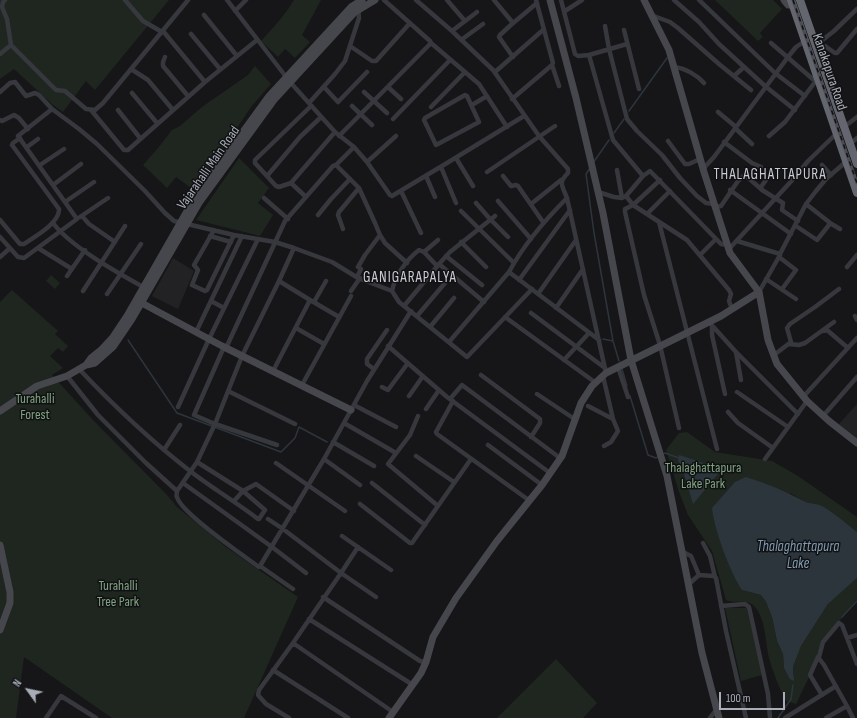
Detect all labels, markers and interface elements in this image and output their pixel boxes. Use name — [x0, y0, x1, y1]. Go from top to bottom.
street label: Kanakapura Road — [808, 31, 850, 113]
street label: Vajarahalli Main Road — [174, 123, 244, 213]
district label: THALAGHATTAPURA — [713, 166, 827, 184]
district label: GANIGARAPALYA — [363, 269, 457, 287]
park label: Turahalli Forest — [15, 391, 55, 424]
park label: Thalaghattapura Lake Park — [665, 460, 741, 492]
water label: Thalaghattapura Lake — [757, 538, 839, 573]
park label: Turahalli Tree Park — [97, 578, 139, 610]
north arrow — [8, 670, 48, 710]
text: N — [10, 677, 25, 689]
scale bar — [721, 684, 787, 710]
text: 100 m — [726, 691, 751, 706]

